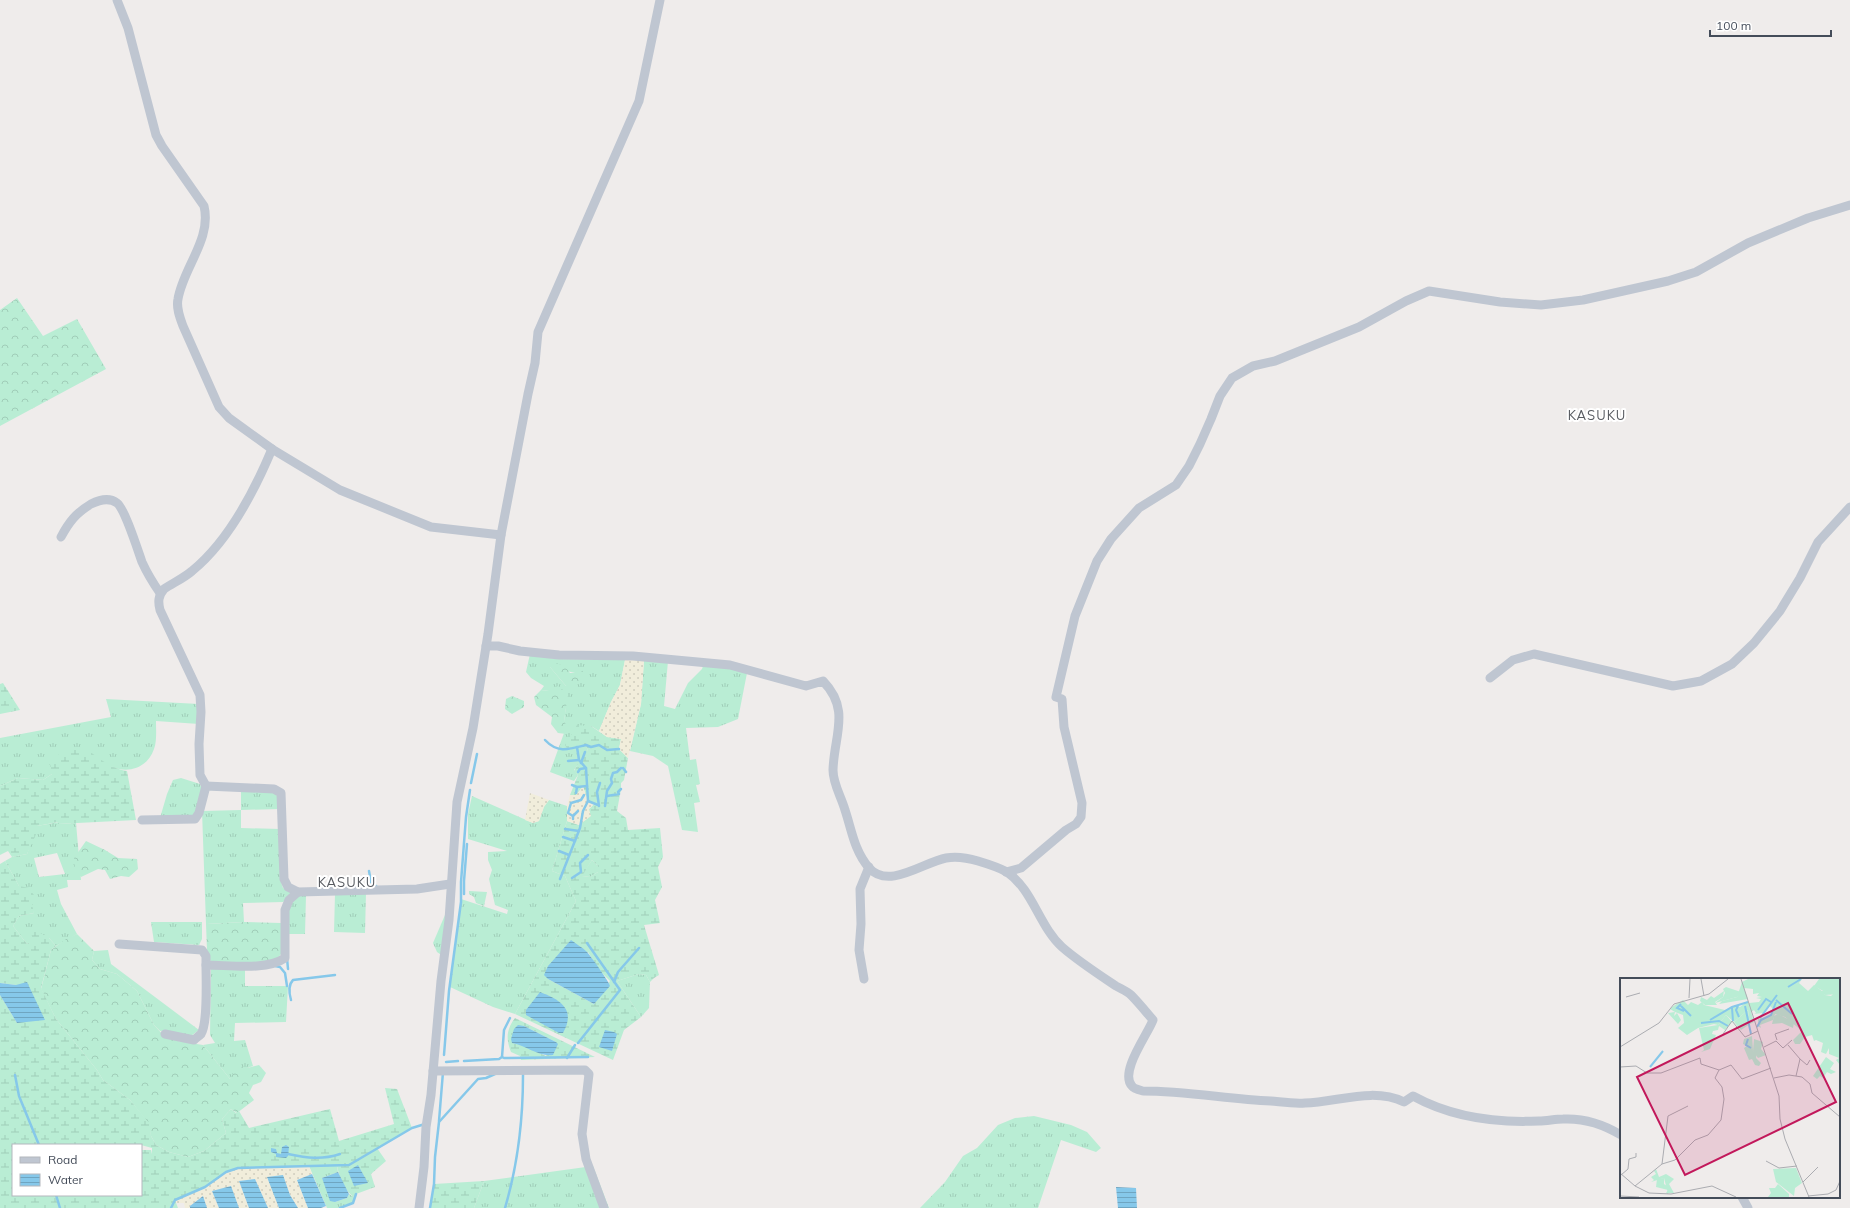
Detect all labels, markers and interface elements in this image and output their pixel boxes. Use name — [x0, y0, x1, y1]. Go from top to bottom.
scale bar — [1710, 12, 1831, 38]
text: 100 m — [1716, 18, 1751, 33]
district label: KASUKU — [1568, 407, 1626, 423]
district label: KASUKU — [318, 874, 376, 890]
inset map — [1620, 978, 1840, 1198]
legend — [12, 1144, 142, 1196]
text: Road — [48, 1152, 77, 1167]
text: Water — [48, 1172, 84, 1187]

